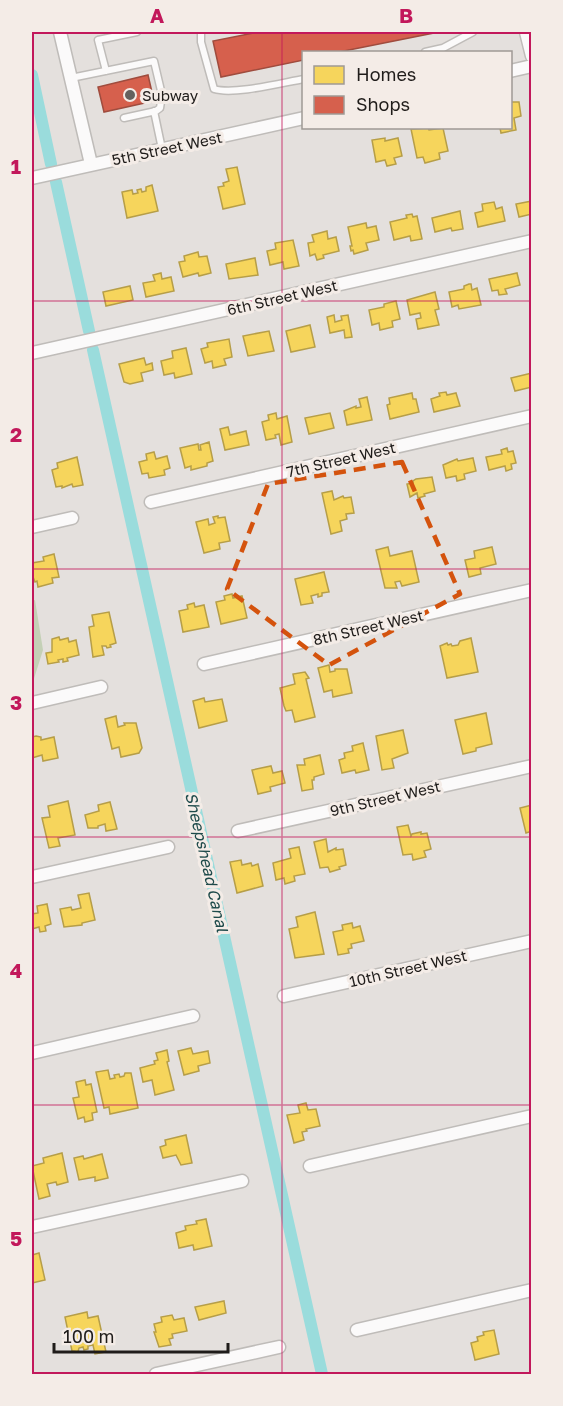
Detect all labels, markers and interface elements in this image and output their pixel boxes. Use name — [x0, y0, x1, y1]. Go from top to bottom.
text: A — [150, 3, 164, 27]
text: B — [399, 3, 413, 27]
legend — [302, 51, 512, 129]
text: Homes — [356, 63, 416, 85]
place label: Subway — [142, 86, 199, 104]
marker: Subway — [123, 88, 137, 102]
text: Shops — [356, 93, 410, 115]
street label: 5th Street West — [110, 128, 224, 168]
text: 1 — [11, 154, 21, 178]
street label: 6th Street West — [225, 276, 339, 318]
text: 2 — [10, 422, 22, 446]
street label: 7th Street West — [285, 438, 397, 480]
street label: 8th Street West — [311, 606, 425, 648]
text: 3 — [10, 690, 22, 714]
street label: 9th Street West — [328, 777, 442, 819]
water label: Sheepshead Canal — [181, 790, 233, 935]
street label: 10th Street West — [347, 946, 469, 990]
text: 4 — [10, 958, 22, 982]
text: 5 — [10, 1226, 22, 1250]
scale bar — [54, 1316, 228, 1354]
text: 100 m — [63, 1325, 114, 1347]

